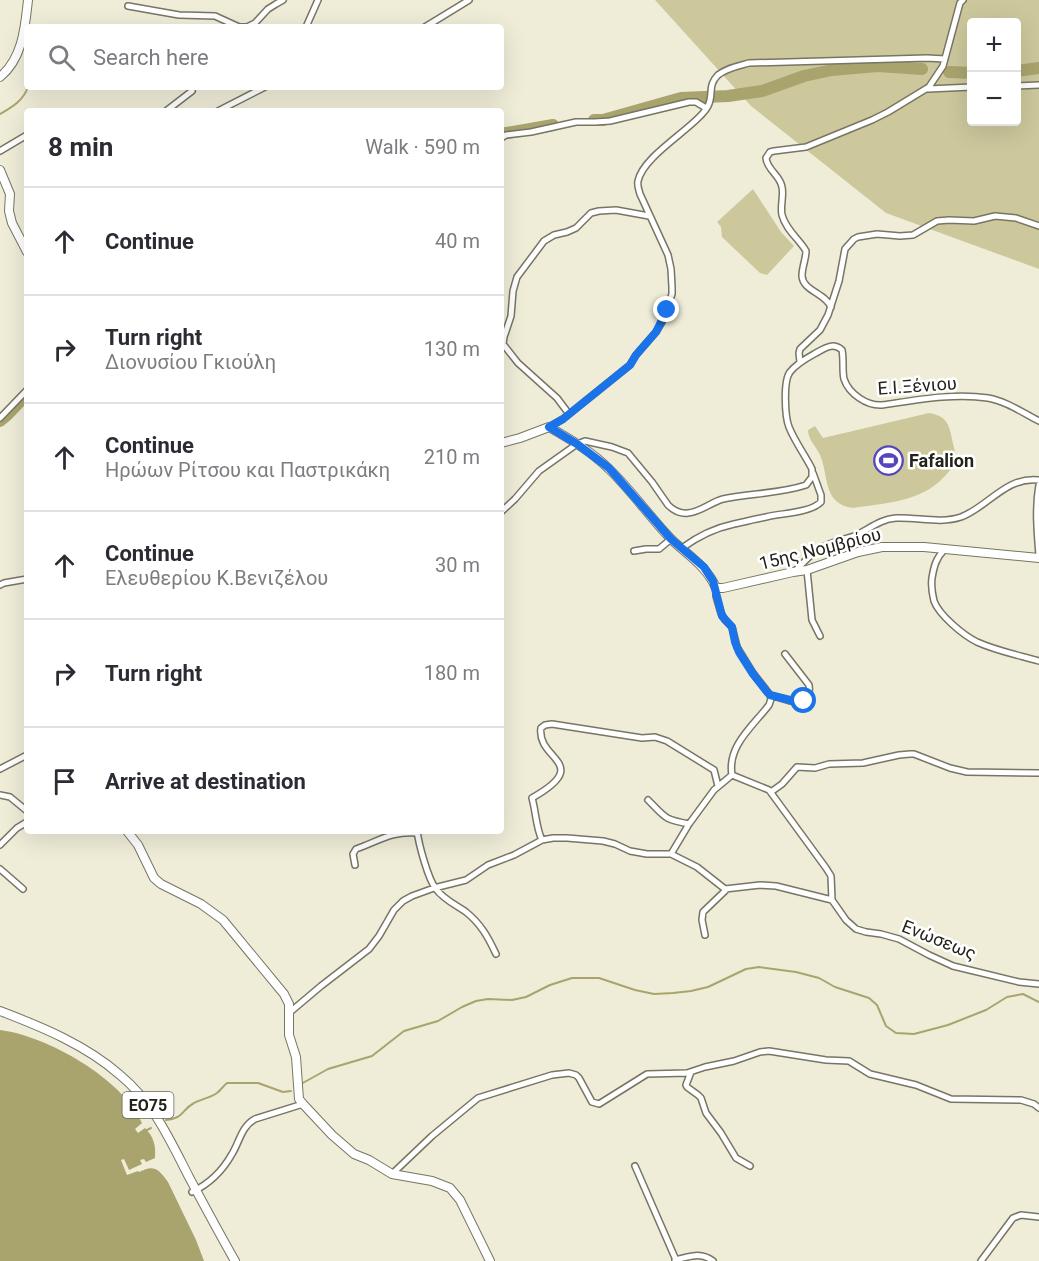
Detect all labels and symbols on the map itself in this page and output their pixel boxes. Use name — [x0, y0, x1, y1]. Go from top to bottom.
route end — [653, 296, 679, 322]
street label: Ε.Ι.Ξένιου — [877, 372, 957, 399]
sports icon: Fafalion — [872, 445, 904, 477]
place label: Fafalion — [909, 450, 974, 471]
street label: 15ης Νομβρίου — [757, 523, 883, 574]
route start — [790, 687, 816, 713]
street label: Ενώσεως — [899, 915, 979, 964]
road number: ΕΟ75 — [122, 1092, 174, 1118]

